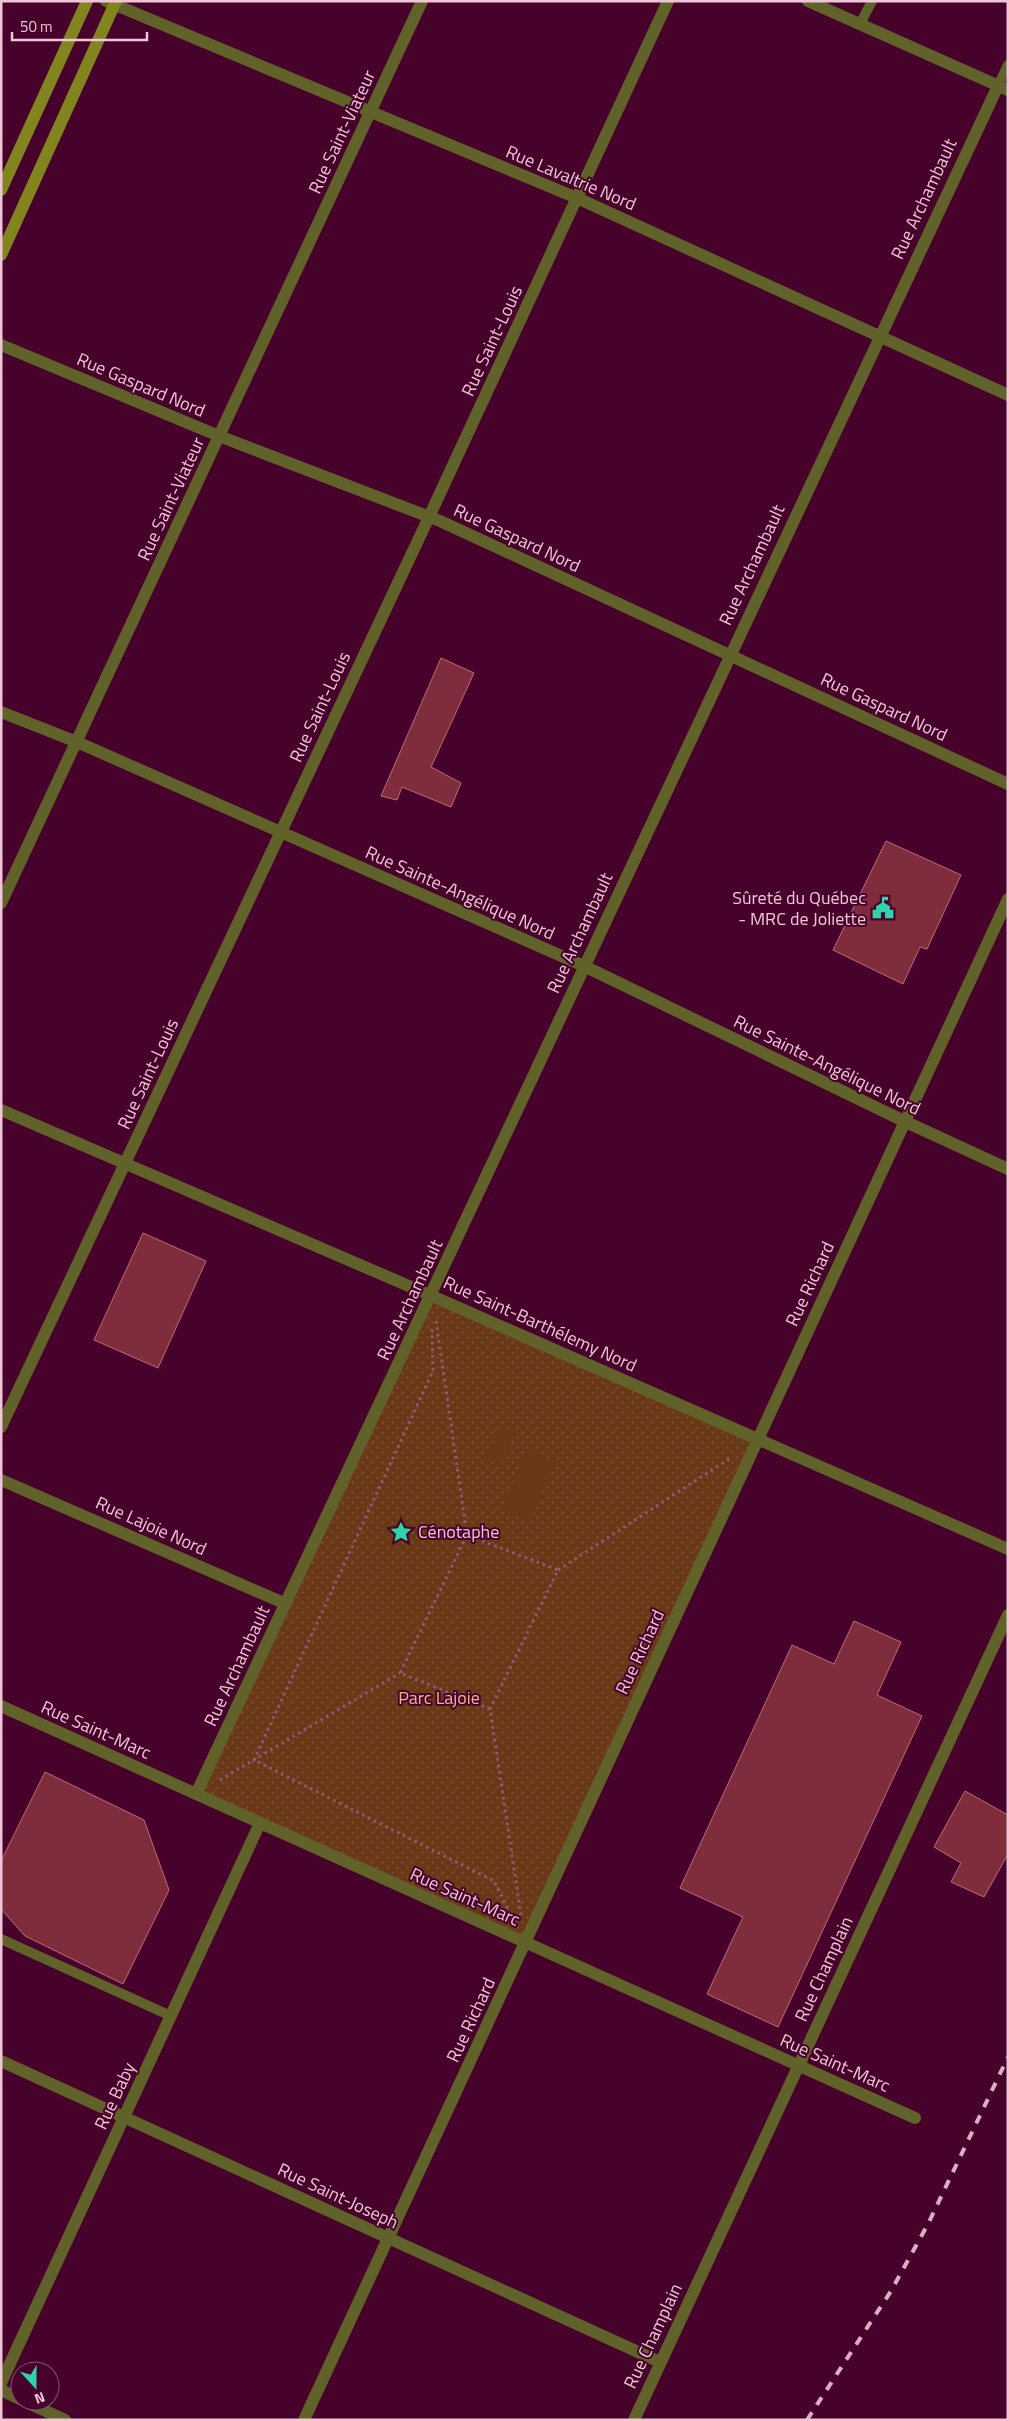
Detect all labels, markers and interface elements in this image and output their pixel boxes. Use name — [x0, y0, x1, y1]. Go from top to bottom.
scale bar — [12, 10, 148, 42]
text: 50 m — [20, 15, 53, 38]
street label: Rue Saint-Viateur — [301, 65, 382, 198]
street label: Rue Archambault — [884, 133, 964, 264]
street label: Rue Lavaltrie Nord — [502, 138, 641, 217]
street label: Rue Saint-Louis — [454, 281, 529, 401]
street label: Rue Gaspard Nord — [73, 345, 210, 424]
street label: Rue Saint-Viateur — [130, 432, 211, 565]
street label: Rue Gaspard Nord — [449, 496, 585, 579]
street label: Rue Archambault — [712, 499, 792, 630]
street label: Rue Saint-Louis — [282, 647, 357, 767]
street label: Rue Gaspard Nord — [816, 665, 952, 748]
street label: Rue Sainte-Angélique Nord — [361, 839, 559, 947]
street label: Rue Archambault — [540, 867, 620, 998]
place label: Sûreté du Québec - MRC de Joliette — [732, 884, 866, 932]
public building icon: Sûreté du Québec - MRC de Joliette — [870, 895, 896, 921]
street label: Rue Sainte-Angélique Nord — [729, 1007, 925, 1122]
street label: Rue Saint-Louis — [110, 1014, 185, 1134]
street label: Rue Archambault — [370, 1234, 450, 1365]
street label: Rue Richard — [778, 1237, 841, 1331]
street label: Rue Saint-Barthélemy Nord — [439, 1269, 641, 1378]
street label: Rue Lajoie Nord — [91, 1489, 211, 1562]
place label: Cénotaphe — [418, 1518, 499, 1545]
place icon: Cénotaphe — [388, 1519, 414, 1545]
street label: Rue Archambault — [197, 1600, 277, 1731]
street label: Rue Richard — [608, 1605, 671, 1699]
park label: Parc Lajoie — [398, 1684, 480, 1711]
street label: Rue Saint-Marc — [37, 1693, 156, 1766]
street label: Rue Saint-Marc — [406, 1860, 525, 1933]
street label: Rue Champlain — [787, 1912, 860, 2026]
street label: Rue Richard — [439, 1973, 502, 2067]
street label: Rue Saint-Marc — [776, 2026, 895, 2099]
street label: Rue Baby — [87, 2057, 142, 2134]
street label: Rue Saint-Joseph — [273, 2156, 403, 2235]
street label: Rue Champlain — [616, 2279, 689, 2393]
north arrow — [10, 2361, 60, 2411]
text: N — [32, 2387, 48, 2410]

